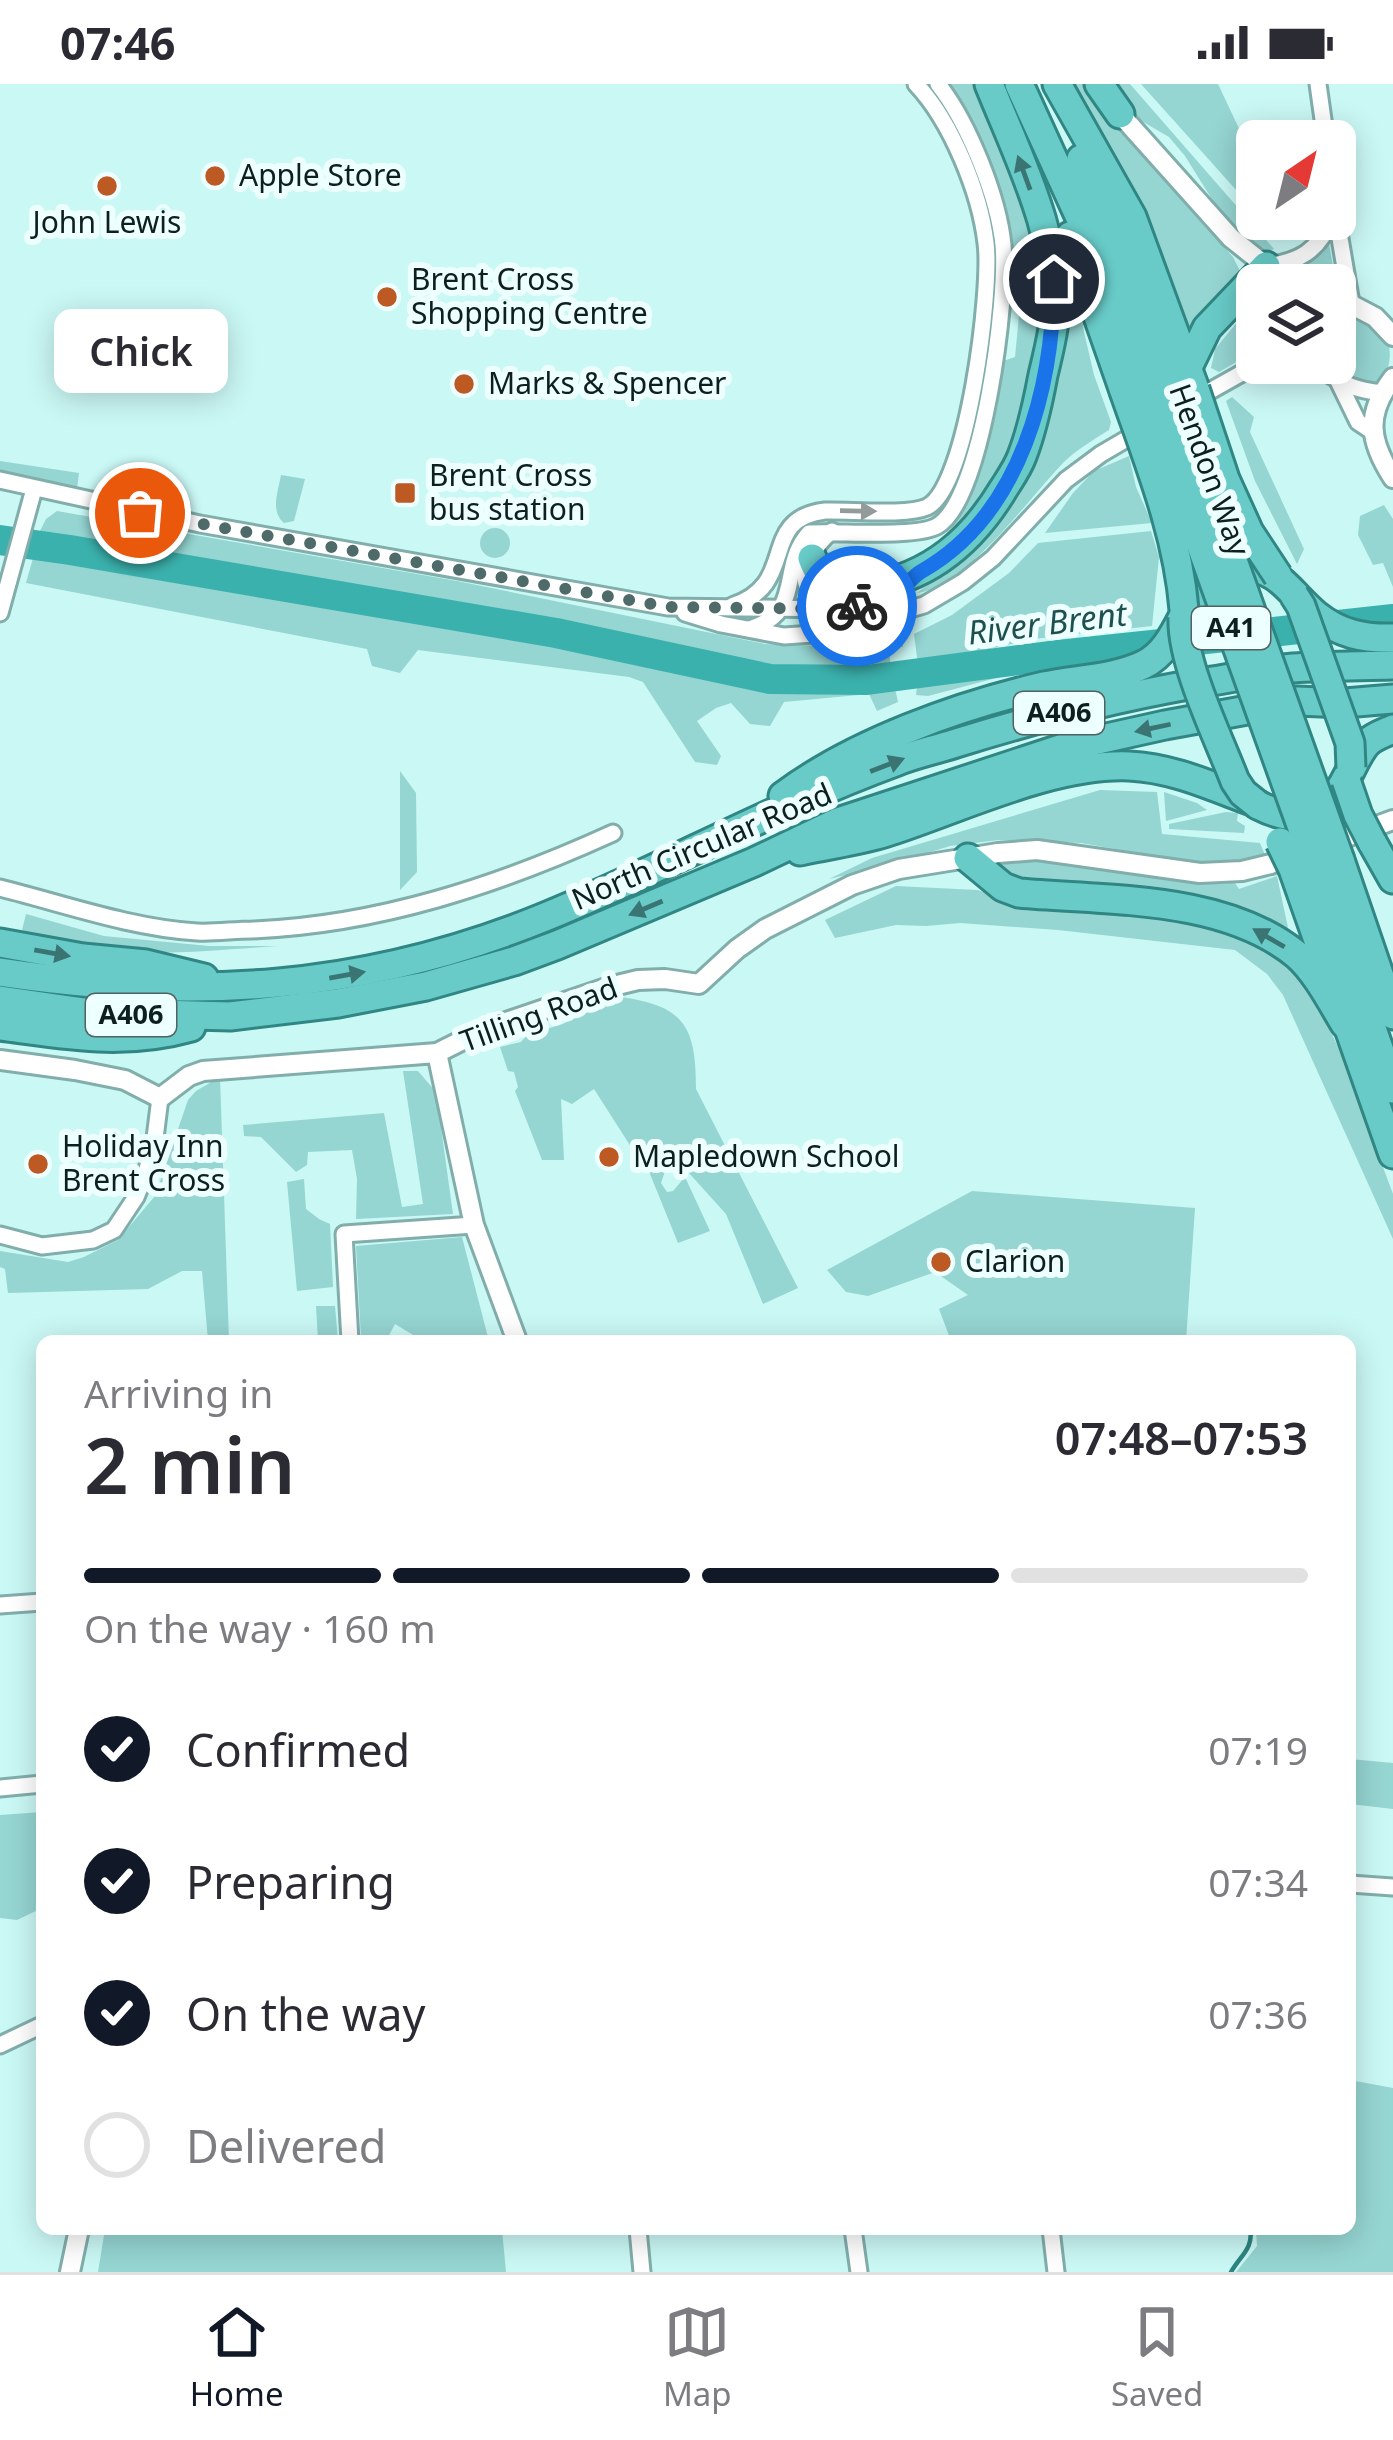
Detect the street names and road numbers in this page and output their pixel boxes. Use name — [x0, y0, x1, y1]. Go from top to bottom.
street label: Hendon Way — [1160, 378, 1261, 562]
road number: A41 — [1192, 607, 1270, 649]
road number: A406 — [1014, 692, 1104, 734]
street label: North Circular Road — [565, 772, 838, 919]
street label: Tilling Road — [454, 966, 623, 1061]
road number: A406 — [86, 994, 176, 1036]

